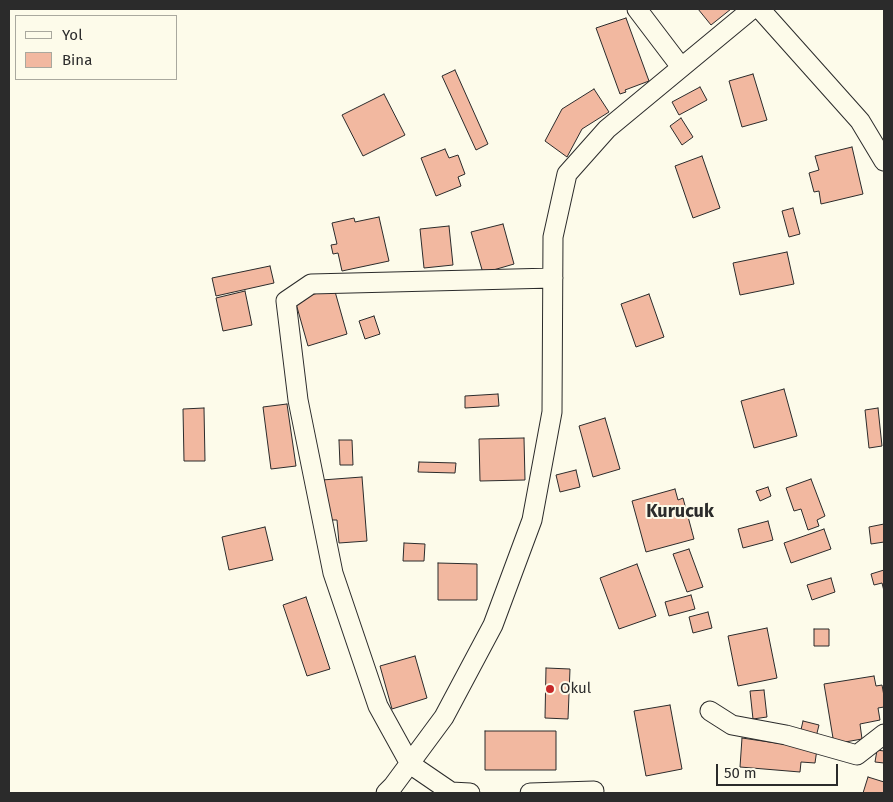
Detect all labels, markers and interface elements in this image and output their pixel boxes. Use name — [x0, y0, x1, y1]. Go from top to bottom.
legend — [15, 15, 178, 80]
text: Yol — [62, 26, 83, 44]
text: Bina — [62, 51, 92, 69]
district label: Kurucuk — [646, 501, 714, 523]
place label: Okul — [560, 680, 591, 698]
marker: Okul — [544, 683, 556, 695]
scale bar — [718, 754, 840, 786]
text: 50 m — [724, 764, 757, 782]

